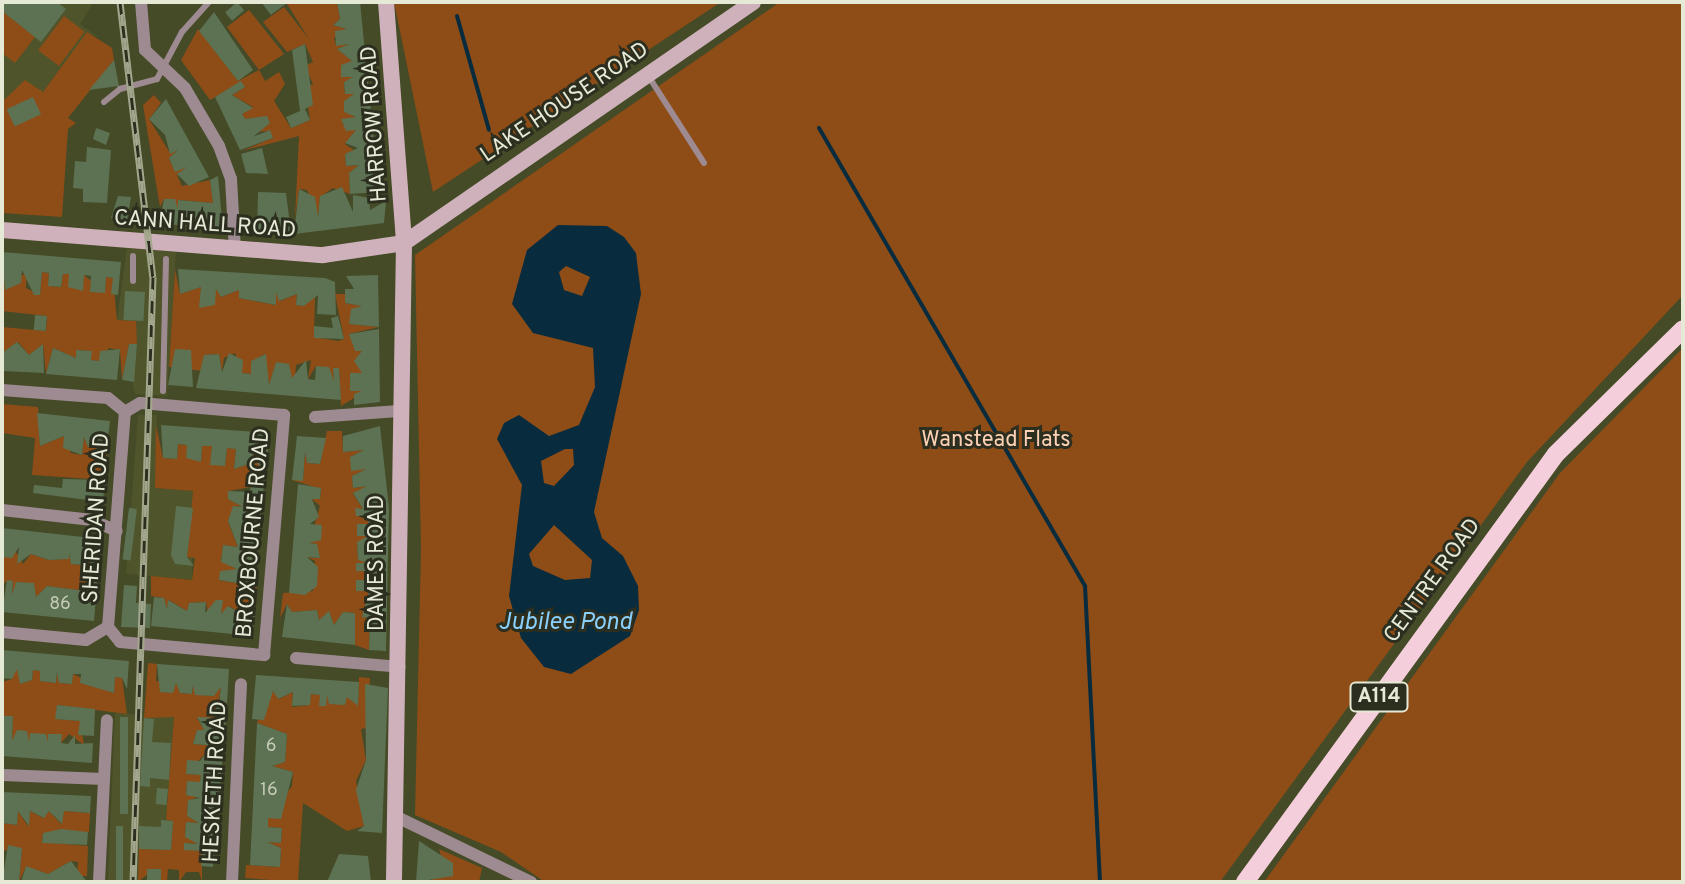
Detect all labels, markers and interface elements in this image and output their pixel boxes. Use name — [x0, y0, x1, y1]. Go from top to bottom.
street label: LAKE HOUSE ROAD — [476, 37, 654, 169]
street label: HARROW ROAD — [356, 45, 394, 203]
street label: CANN HALL ROAD — [113, 205, 297, 245]
street label: BROXBOURNE ROAD — [232, 427, 276, 639]
park label: Wanstead Flats — [921, 428, 1071, 454]
street label: SHERIDAN ROAD — [78, 432, 116, 604]
street label: DAMES ROAD — [365, 495, 391, 631]
street label: CENTRE ROAD — [1379, 514, 1487, 648]
house number: 86 — [49, 594, 71, 616]
water label: Jubilee Pond — [498, 610, 632, 638]
road number: A114 — [1349, 681, 1409, 713]
street label: HESKETH ROAD — [199, 701, 233, 863]
house number: 6 — [266, 736, 276, 758]
house number: 16 — [260, 780, 278, 802]

